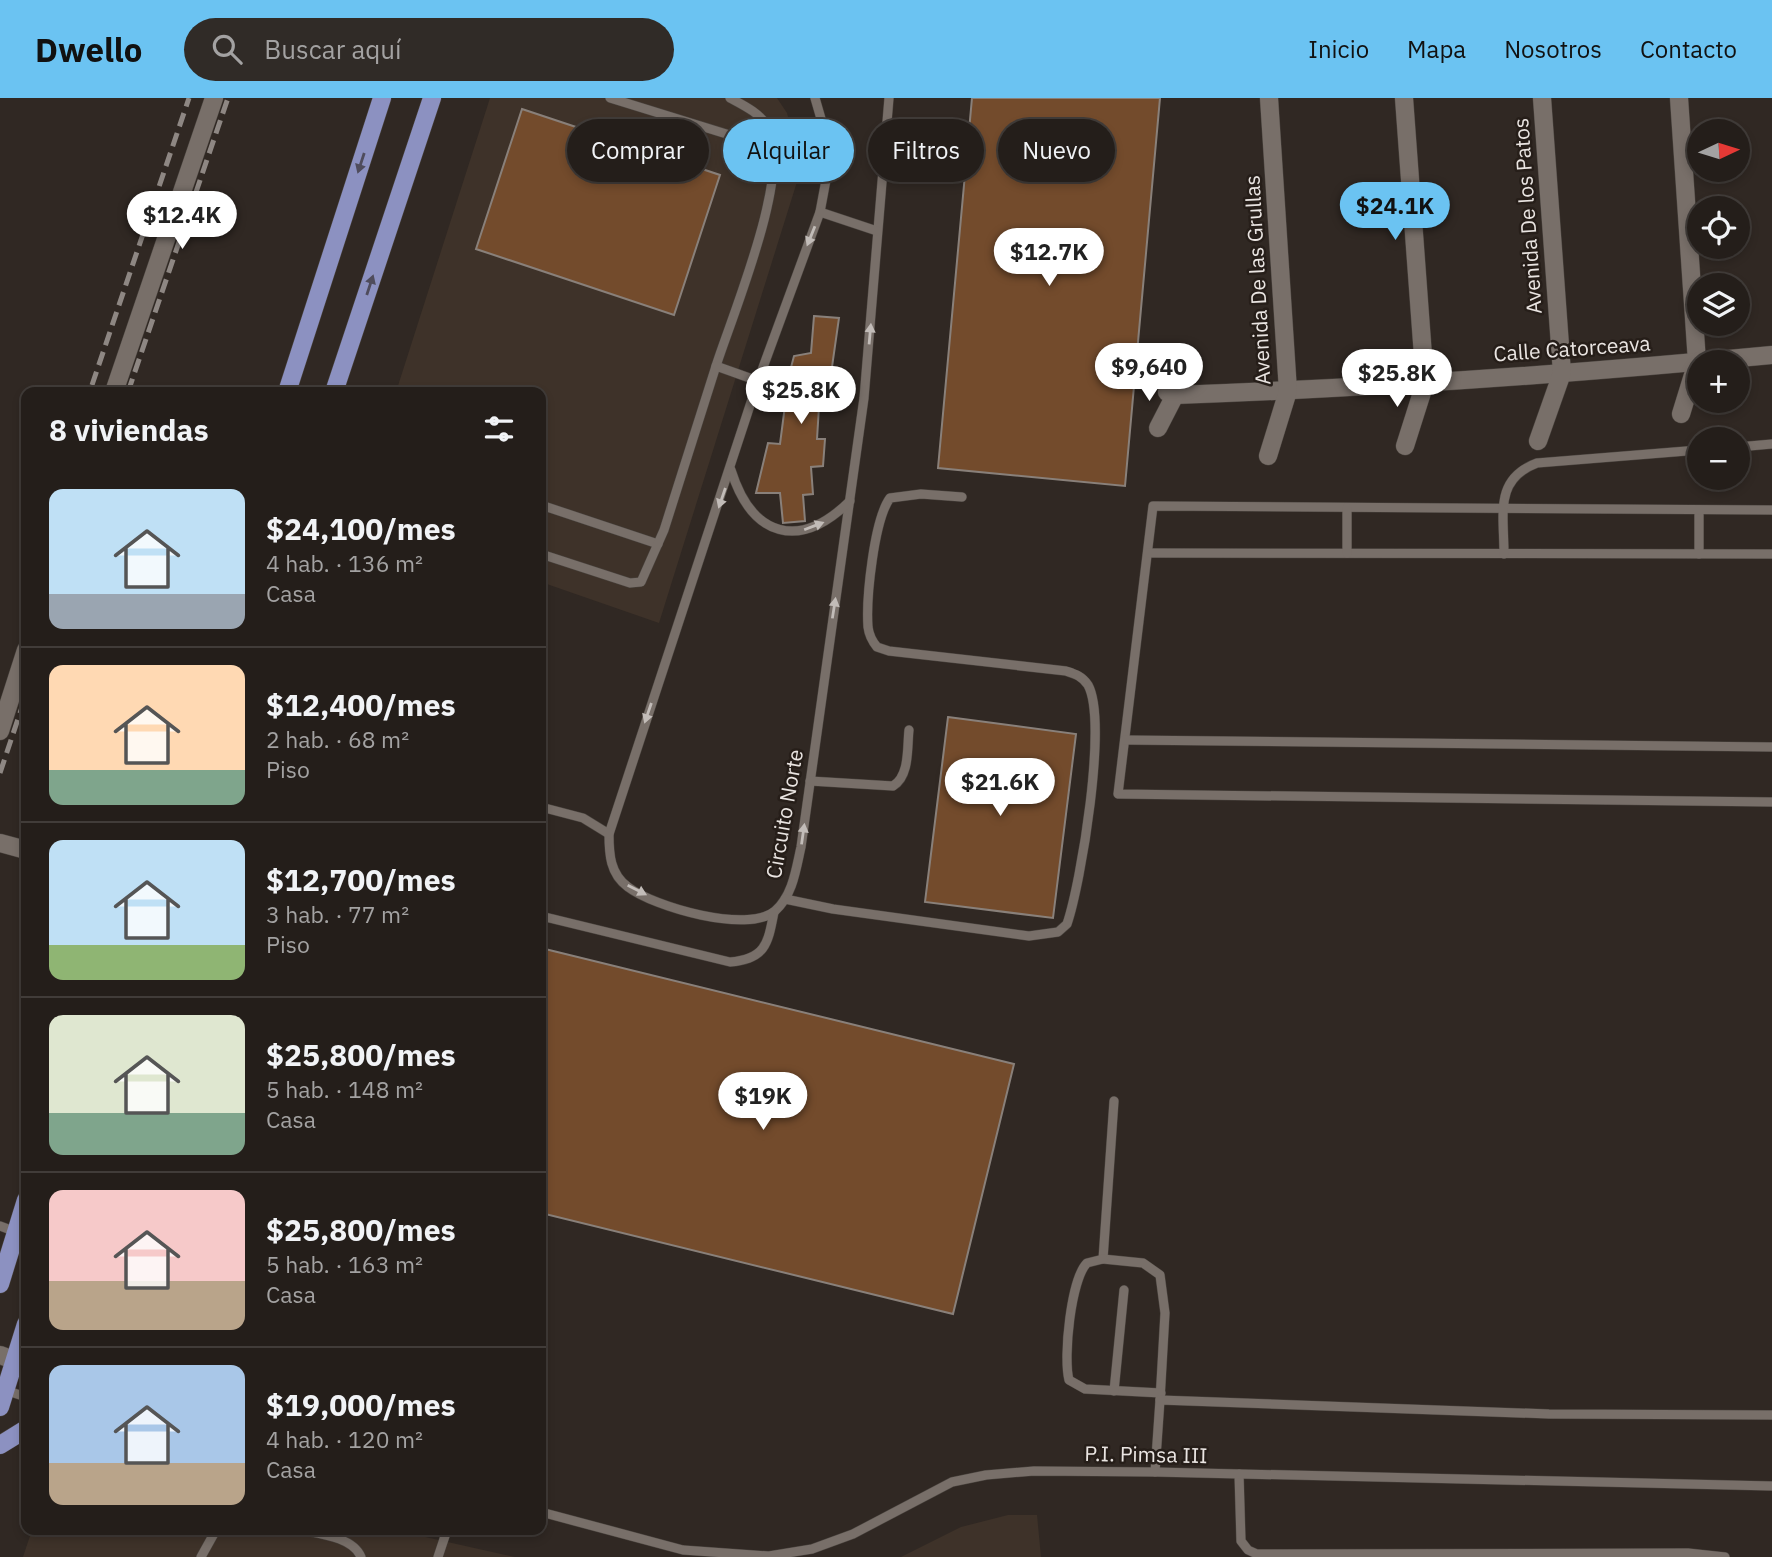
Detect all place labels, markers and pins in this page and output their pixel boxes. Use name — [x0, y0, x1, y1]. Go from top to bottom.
pin: $24.1K — [1338, 183, 1452, 242]
pin: $12.4K — [125, 192, 239, 251]
pin: $12.7K — [992, 228, 1106, 288]
pin: $9,640 — [1092, 344, 1206, 403]
pin: $25.8K — [1340, 350, 1454, 409]
pin: $25.8K — [744, 366, 858, 426]
pin: $21.6K — [943, 758, 1057, 818]
pin: $19K — [722, 1072, 804, 1132]

